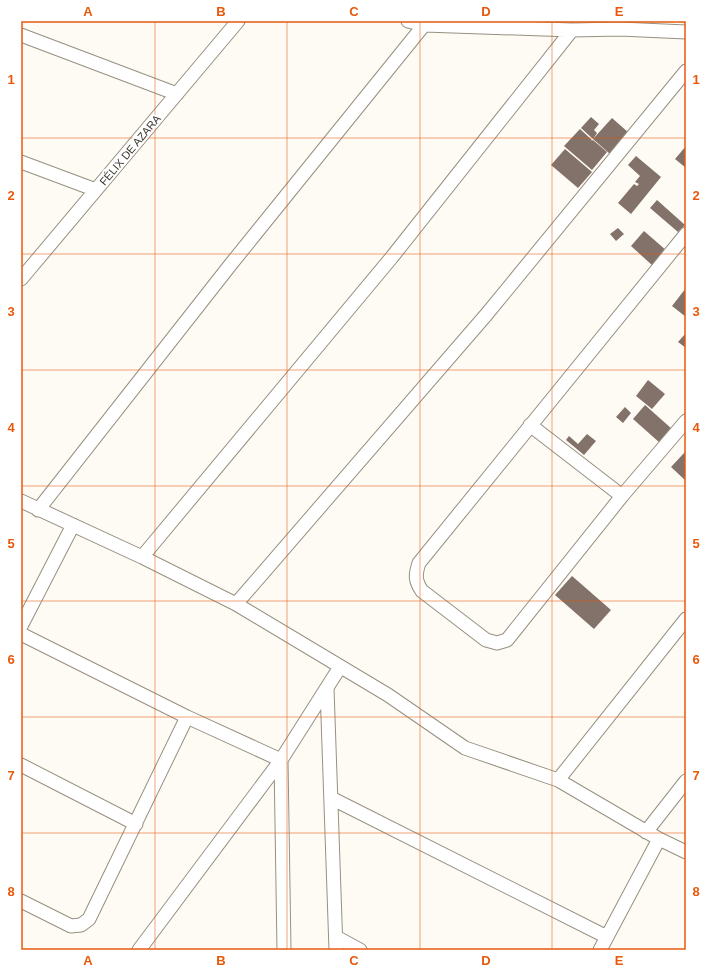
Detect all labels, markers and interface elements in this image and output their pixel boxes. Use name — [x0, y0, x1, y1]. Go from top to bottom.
text: A — [83, 4, 93, 19]
text: B — [216, 4, 226, 19]
text: C — [349, 4, 359, 19]
text: D — [481, 4, 491, 19]
text: E — [615, 4, 624, 19]
text: 1 — [7, 72, 15, 87]
text: 1 — [692, 72, 700, 87]
street label: FÉLIX DE AZARA — [97, 112, 163, 188]
text: 2 — [7, 188, 15, 203]
text: 2 — [692, 188, 700, 203]
text: 3 — [7, 304, 15, 319]
text: 3 — [692, 304, 700, 319]
text: 4 — [7, 420, 15, 435]
text: 4 — [692, 420, 700, 435]
text: 5 — [7, 536, 15, 551]
text: 5 — [692, 536, 700, 551]
text: 6 — [7, 652, 15, 667]
text: 6 — [692, 652, 700, 667]
text: 7 — [7, 768, 15, 783]
text: 7 — [692, 768, 700, 783]
text: 8 — [7, 884, 15, 899]
text: 8 — [692, 884, 700, 899]
text: A — [83, 953, 93, 968]
text: B — [216, 953, 226, 968]
text: C — [349, 953, 359, 968]
text: D — [481, 953, 491, 968]
text: E — [615, 953, 624, 968]

